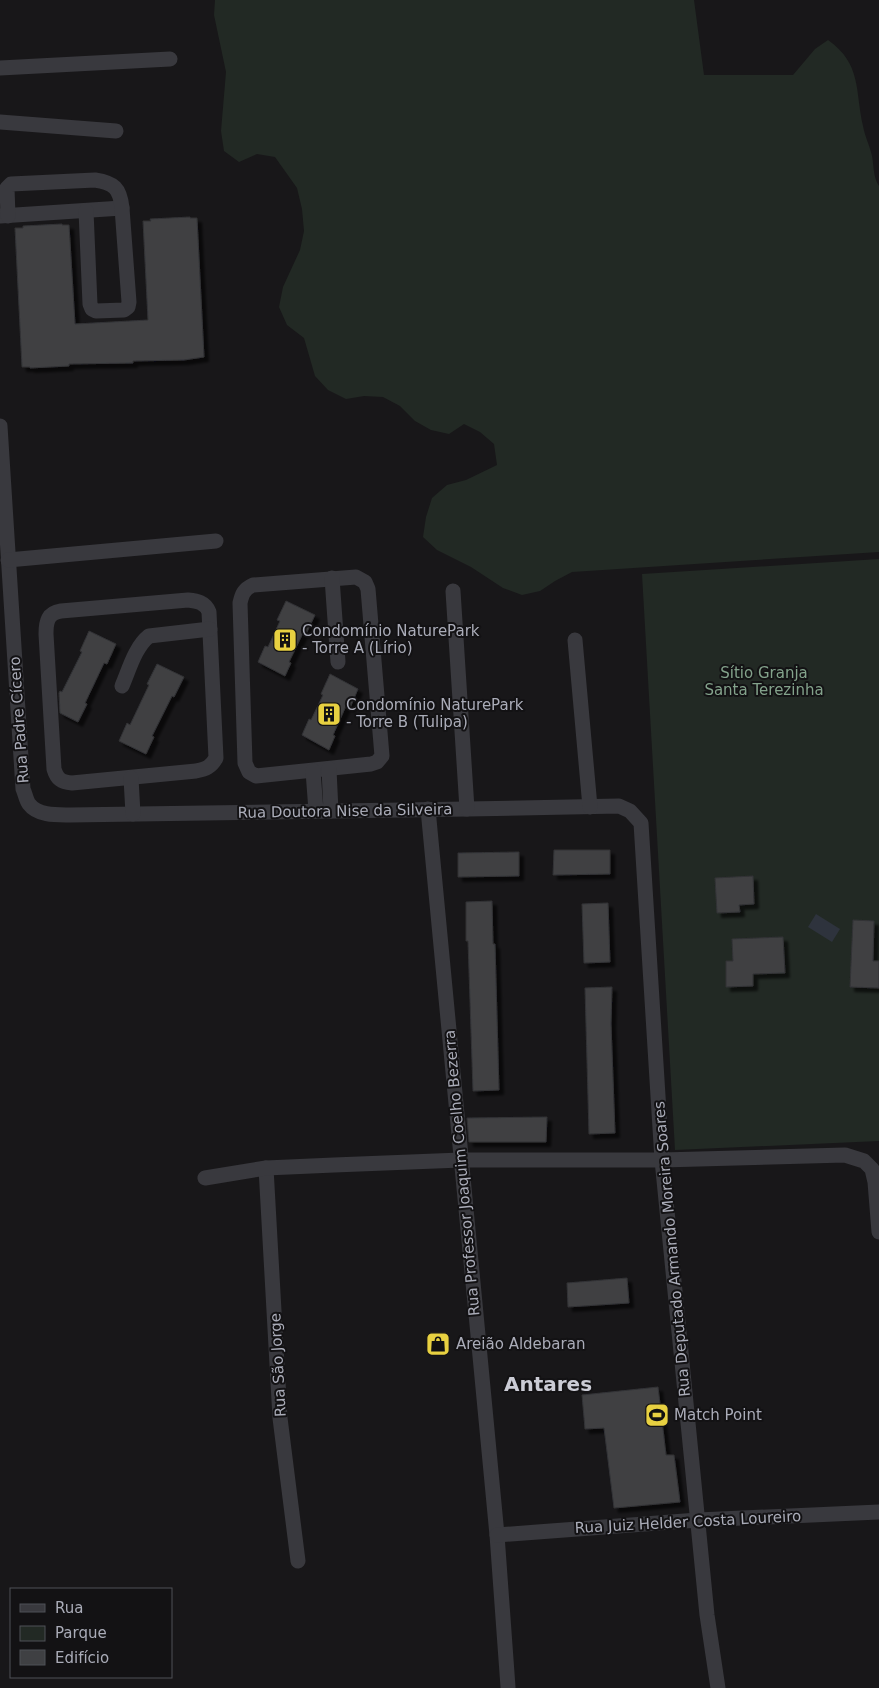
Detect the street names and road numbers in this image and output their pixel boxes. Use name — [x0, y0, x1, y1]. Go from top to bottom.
street label: Rua Padre Cícero — [6, 656, 32, 784]
street label: Rua Doutora Nise da Silveira — [237, 800, 453, 822]
street label: Rua Professor Joaquim Coelho Bezerra — [441, 1029, 483, 1317]
street label: Rua Deputado Armando Moreira Soares — [650, 1100, 694, 1398]
street label: Rua São Jorge — [266, 1313, 290, 1417]
street label: Rua Juiz Helder Costa Loureiro — [574, 1507, 802, 1537]

